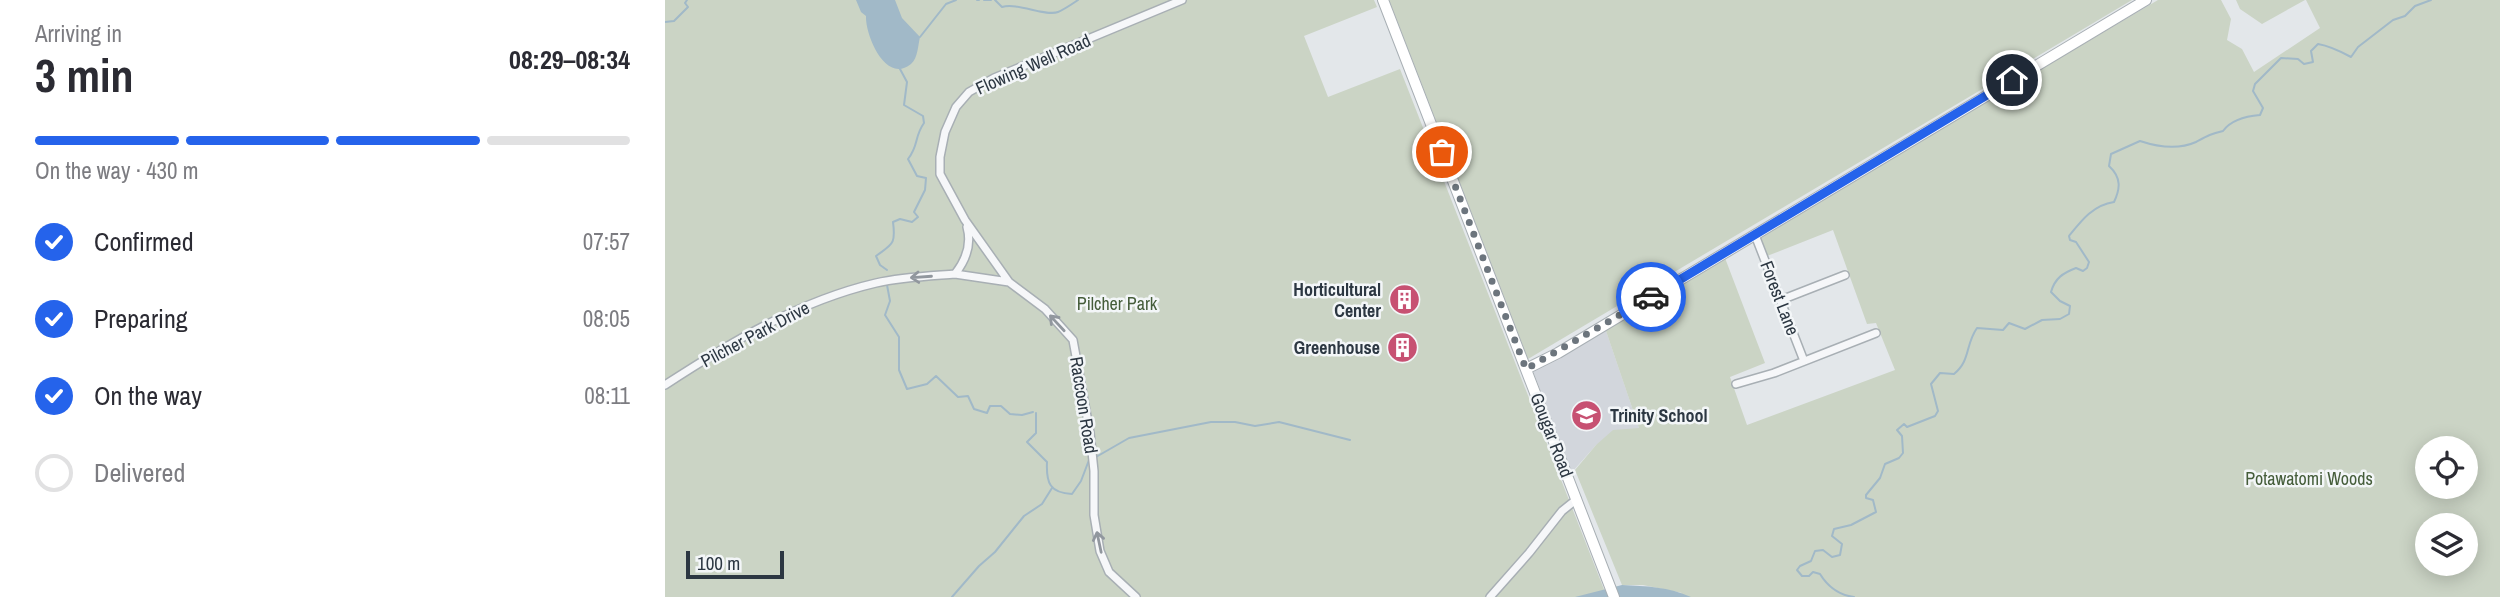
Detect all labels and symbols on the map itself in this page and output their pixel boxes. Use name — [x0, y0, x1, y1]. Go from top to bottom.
street label: Flowing Well Road — [971, 27, 1095, 101]
pin — [1982, 50, 2042, 110]
pin — [1412, 122, 1472, 182]
street label: Forest Lane — [1754, 257, 1806, 339]
courier — [1616, 262, 1686, 332]
one-way arrow — [911, 271, 933, 284]
place label: Horticultural Center — [1293, 277, 1381, 323]
building icon: Horticultural Center — [1387, 282, 1421, 316]
park label: Pilcher Park — [1077, 291, 1158, 316]
street label: Pilcher Park Drive — [696, 295, 814, 373]
one-way arrow — [1049, 315, 1066, 332]
building icon: Greenhouse — [1386, 330, 1420, 364]
place label: Greenhouse — [1294, 335, 1380, 360]
street label: Raccoon Road — [1064, 355, 1104, 455]
street label: Gougar Road — [1524, 389, 1580, 481]
school or university icon: Trinity School — [1570, 398, 1604, 432]
place label: Trinity School — [1610, 403, 1708, 428]
park label: Potawatomi Woods — [2245, 466, 2373, 491]
one-way arrow — [1092, 531, 1106, 554]
scale bar — [686, 548, 784, 580]

